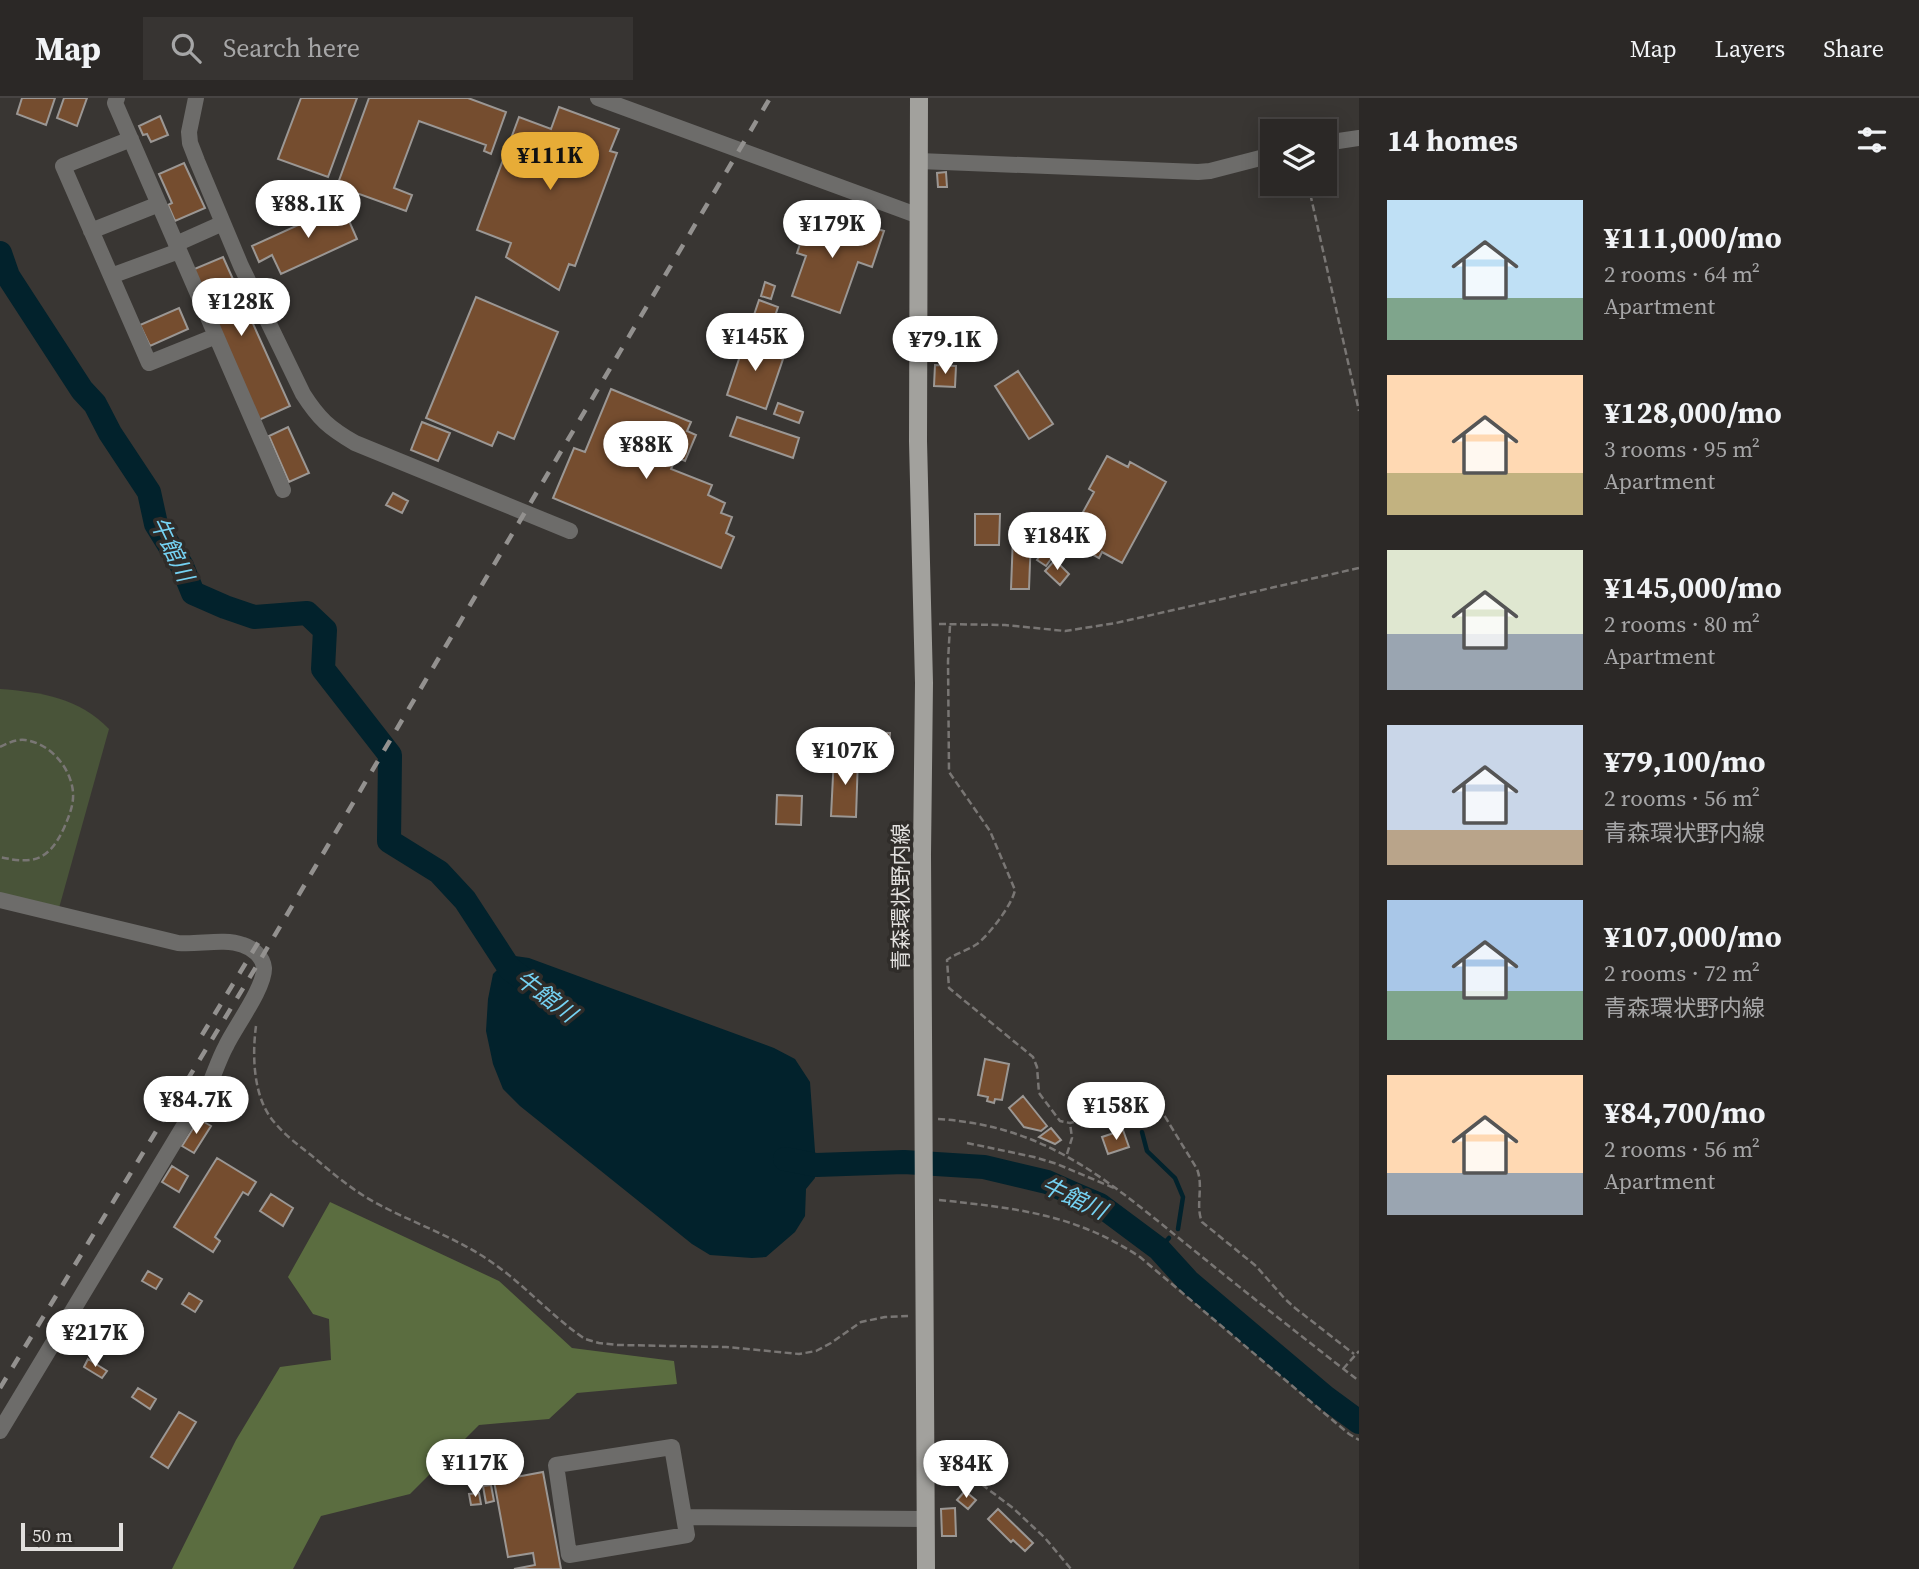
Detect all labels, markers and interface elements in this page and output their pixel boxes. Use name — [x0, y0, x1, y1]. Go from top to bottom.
search box — [143, 17, 633, 80]
text: Map — [35, 26, 101, 71]
icon: search — [167, 29, 205, 67]
text: Search here — [223, 30, 360, 66]
text: Map — [1630, 32, 1677, 65]
text: Layers — [1715, 32, 1785, 65]
text: Share — [1823, 32, 1884, 65]
map controls — [1260, 119, 1337, 196]
button: layers — [1260, 119, 1337, 196]
text: 14 homes — [1387, 120, 1518, 161]
icon: filters — [1853, 121, 1891, 159]
pin: ¥111K — [501, 132, 599, 192]
text: ¥111K — [517, 139, 583, 171]
pin: ¥88.1K — [251, 180, 365, 240]
text: ¥88.1K — [272, 187, 344, 219]
pin: ¥179K — [783, 200, 881, 260]
text: ¥179K — [799, 207, 865, 239]
text: ¥111,000/mo — [1604, 217, 1782, 258]
icon: home — [1443, 228, 1527, 312]
text: 2 rooms · 64 m² — [1604, 258, 1760, 290]
pin: ¥128K — [192, 278, 290, 338]
text: ¥128K — [208, 285, 274, 317]
text: Apartment — [1604, 290, 1715, 322]
pin: ¥145K — [706, 314, 804, 373]
pin: ¥79.1K — [888, 316, 1002, 376]
text: ¥145K — [722, 320, 788, 352]
text: ¥79.1K — [909, 323, 981, 355]
text: ¥128,000/mo — [1604, 392, 1782, 433]
icon: home — [1443, 403, 1527, 487]
pin: ¥88K — [605, 422, 687, 481]
text: ¥88K — [619, 428, 673, 460]
text: 3 rooms · 95 m² — [1604, 433, 1760, 465]
text: Apartment — [1604, 465, 1715, 497]
water label: 牛館川 — [142, 511, 203, 590]
pin: ¥184K — [1008, 512, 1106, 572]
text: ¥184K — [1024, 519, 1090, 551]
text: ¥145,000/mo — [1604, 567, 1782, 608]
icon: home — [1443, 578, 1527, 662]
text: 2 rooms · 80 m² — [1604, 608, 1760, 640]
text: Apartment — [1604, 640, 1715, 672]
pin: ¥107K — [796, 728, 894, 787]
text: ¥107K — [812, 734, 878, 766]
text: ¥79,100/mo — [1604, 741, 1766, 782]
icon: home — [1443, 753, 1527, 837]
text: 2 rooms · 56 m² — [1604, 782, 1760, 814]
text: 青森環状野内線 — [1604, 817, 1765, 849]
street label: 青森環状野内線 — [886, 824, 915, 971]
text: ¥107,000/mo — [1604, 916, 1782, 957]
icon: home — [1443, 928, 1527, 1012]
text: 2 rooms · 72 m² — [1604, 957, 1760, 989]
water label: 牛館川 — [509, 962, 586, 1031]
text: 青森環状野内線 — [1604, 992, 1765, 1024]
pin: ¥84.7K — [139, 1076, 253, 1136]
pin: ¥158K — [1067, 1082, 1165, 1142]
text: ¥84.7K — [160, 1083, 232, 1115]
text: ¥158K — [1083, 1089, 1149, 1121]
text: ¥84,700/mo — [1604, 1092, 1766, 1133]
icon: home — [1443, 1103, 1527, 1187]
text: 2 rooms · 56 m² — [1604, 1133, 1760, 1165]
text: Apartment — [1604, 1165, 1715, 1197]
water label: 牛館川 — [1036, 1169, 1115, 1228]
pin: ¥217K — [46, 1310, 144, 1369]
text: ¥217K — [62, 1316, 128, 1348]
pin: ¥117K — [426, 1440, 524, 1499]
pin: ¥84K — [925, 1440, 1007, 1500]
text: ¥117K — [442, 1446, 508, 1478]
text: ¥84K — [939, 1447, 993, 1479]
scale bar — [21, 1520, 122, 1552]
text: 50 m — [32, 1522, 73, 1548]

